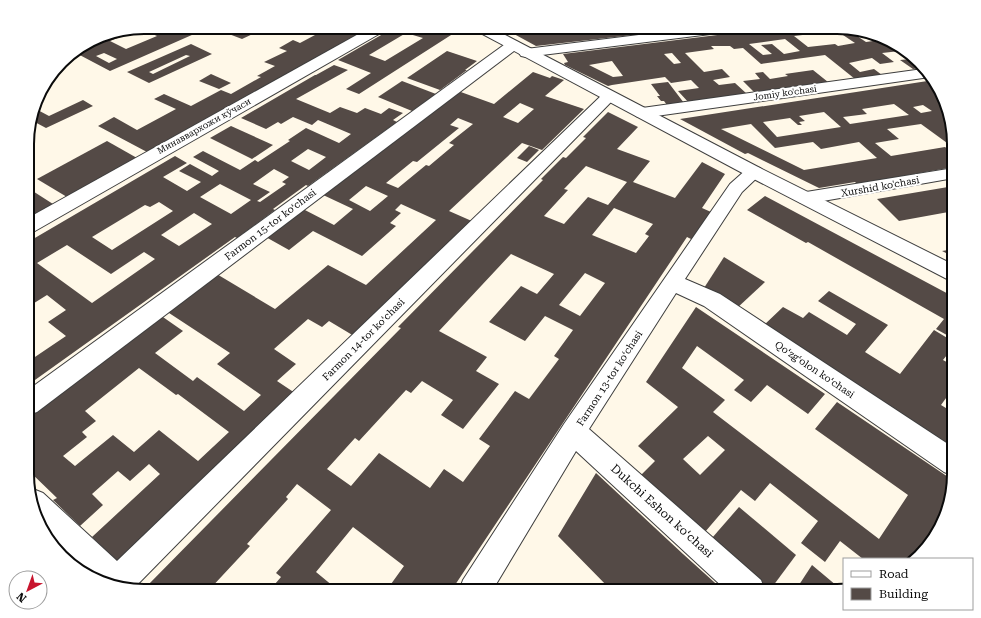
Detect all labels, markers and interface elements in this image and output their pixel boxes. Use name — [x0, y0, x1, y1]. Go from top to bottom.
street label: Jomiy ko'chasi — [753, 84, 818, 102]
street label: Минаввархожи кўчаси — [155, 96, 253, 156]
street label: Xurshid ko'chasi — [840, 174, 920, 199]
street label: Farmon 15-tor koʻchasi — [223, 187, 318, 262]
street label: Farmon 14-tor koʻchasi — [320, 296, 407, 383]
street label: Farmon 13-tor koʻchasi — [575, 329, 644, 428]
street label: Qoʻzgʻolon koʻchasi — [773, 339, 857, 400]
street label: Dukchi Eshon koʻchasi — [608, 461, 716, 561]
legend — [843, 558, 973, 610]
text: Road — [879, 567, 909, 581]
north arrow — [8, 570, 48, 610]
text: Building — [879, 587, 928, 601]
text: N — [14, 589, 29, 605]

